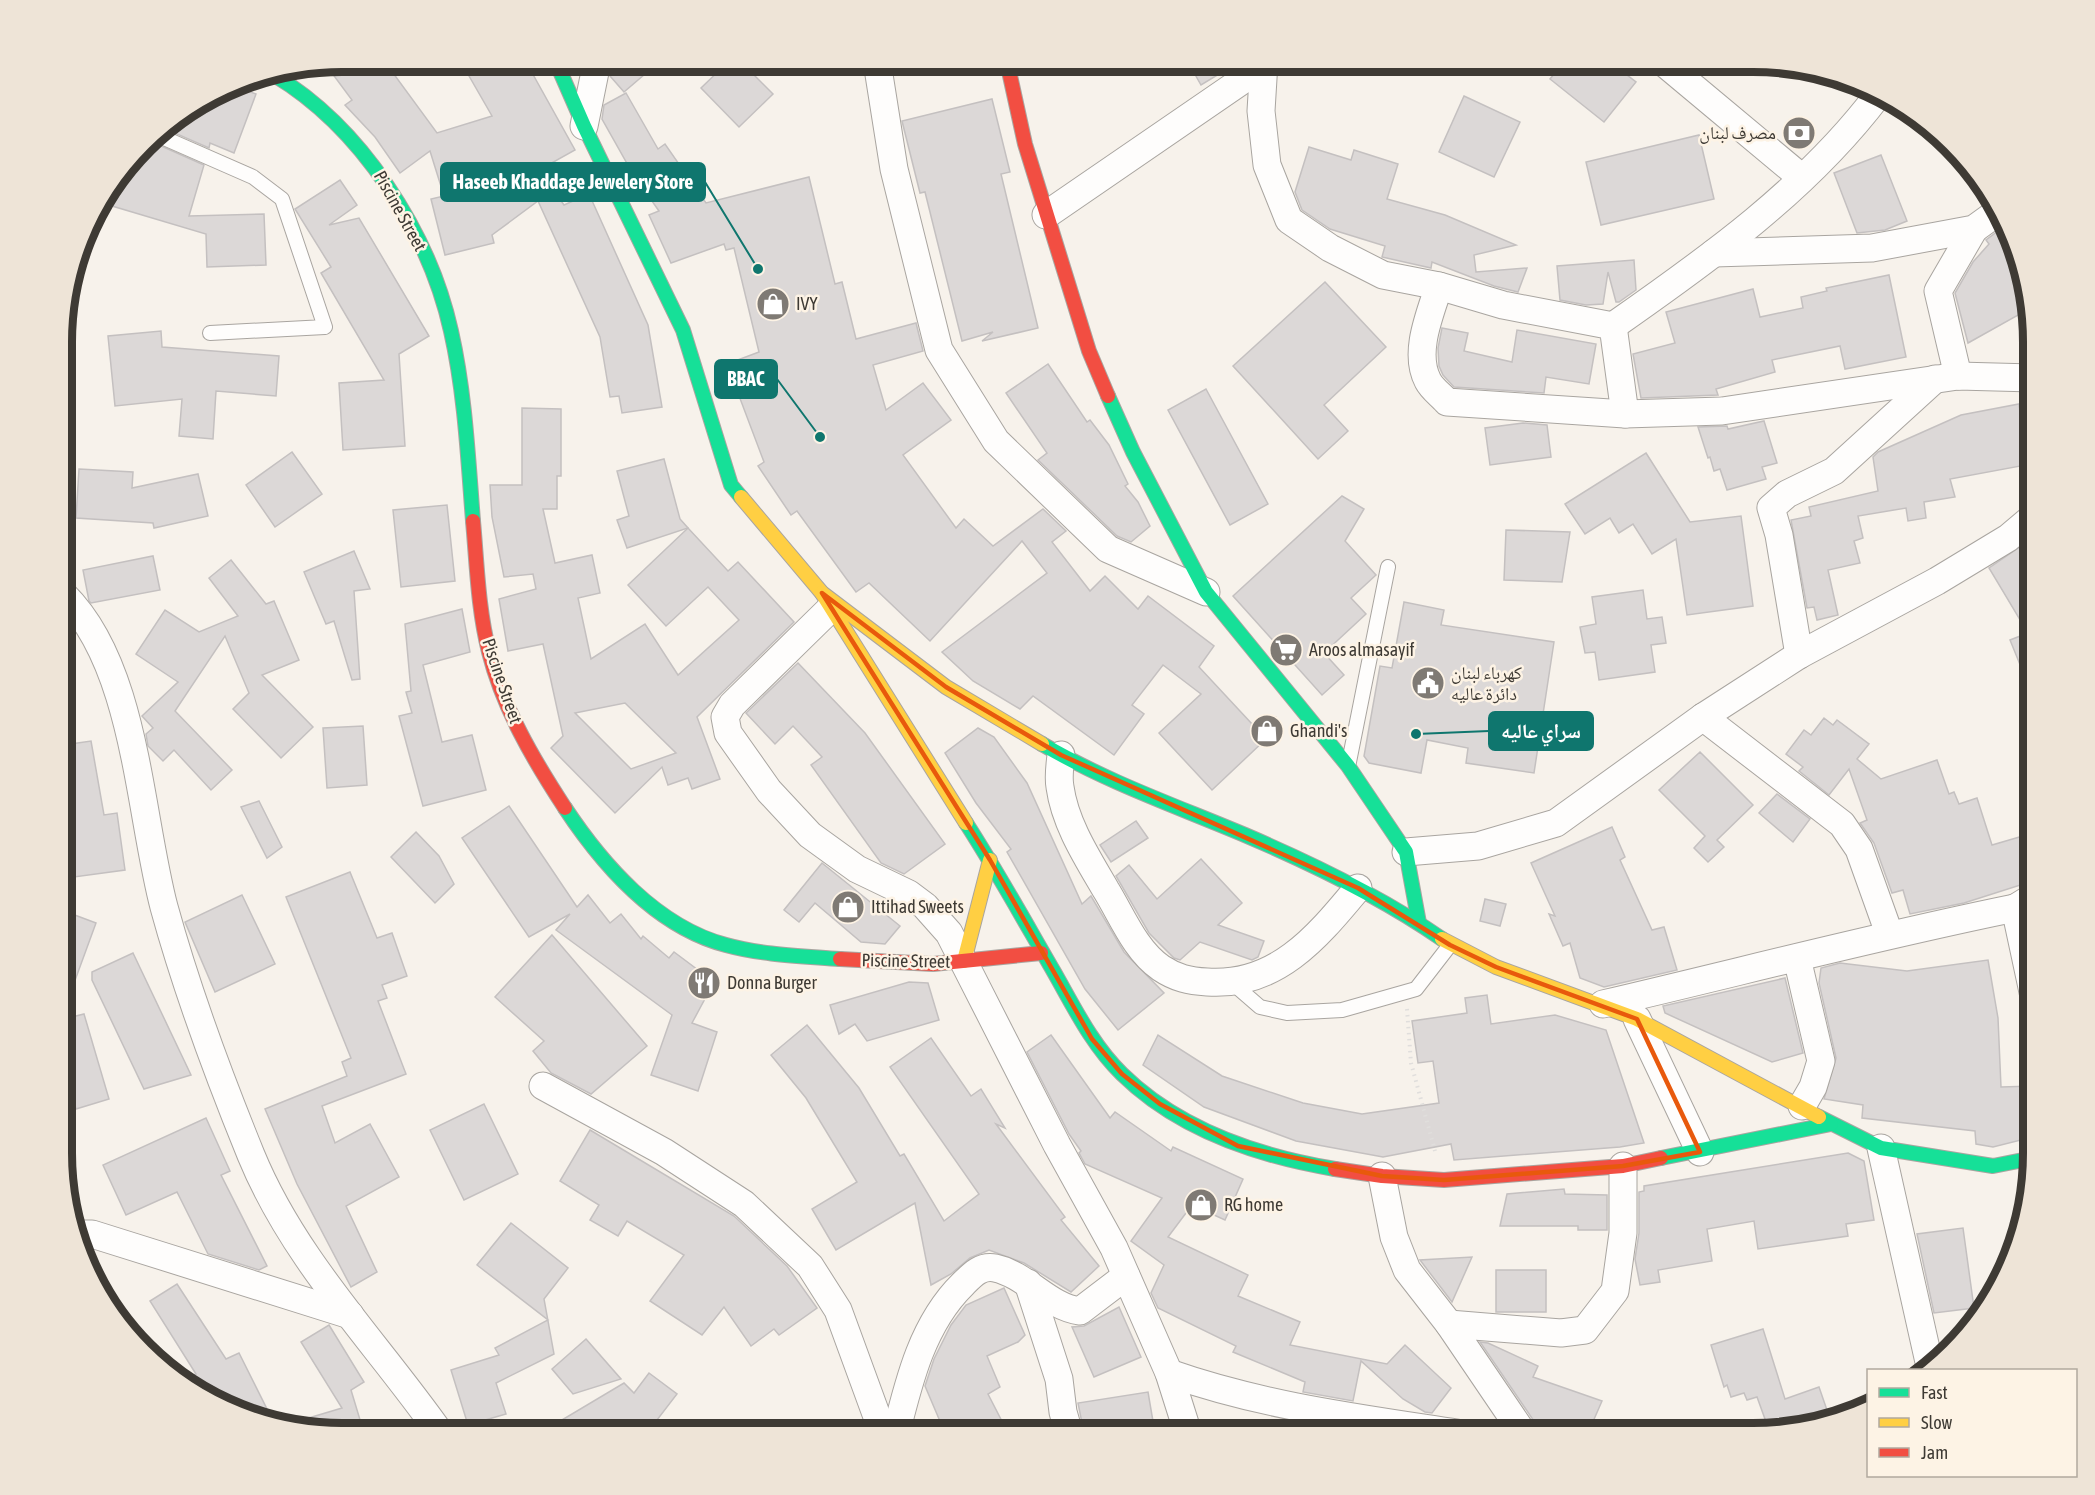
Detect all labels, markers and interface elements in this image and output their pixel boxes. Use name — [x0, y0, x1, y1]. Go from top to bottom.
bank icon: مصرف لبنان — [1781, 115, 1817, 151]
place label: مصرف لبنان — [1699, 122, 1776, 144]
callout: Haseeb Khaddage Jewelery Store — [441, 163, 705, 201]
street label: Piscine Street — [370, 167, 431, 255]
text: Haseeb Khaddage Jewelery Store — [453, 170, 693, 193]
shop icon: IVY — [755, 286, 791, 322]
place label: IVY — [796, 293, 817, 314]
callout: BBAC — [715, 360, 777, 398]
text: BBAC — [727, 367, 765, 390]
supermarket icon: Aroos almasayif — [1268, 632, 1304, 668]
street label: Piscine Street — [478, 636, 527, 726]
place label: Aroos almasayif — [1309, 639, 1415, 660]
place label: كهرباء لبنان دائرة عاليه — [1451, 662, 1522, 704]
public building icon: كهرباء لبنان دائرة عاليه — [1410, 665, 1446, 701]
callout: سراي عاليه — [1489, 712, 1593, 750]
shop icon: Ghandi's — [1249, 713, 1285, 749]
text: سراي عاليه — [1501, 719, 1581, 747]
place label: Ghandi's — [1290, 720, 1347, 741]
shop icon: Ittihad Sweets — [830, 889, 866, 925]
place label: Ittihad Sweets — [871, 896, 964, 917]
street label: Piscine Street — [862, 949, 950, 972]
restaurant icon: Donna Burger — [686, 965, 722, 1001]
place label: Donna Burger — [727, 972, 817, 993]
shop icon: RG home — [1183, 1187, 1219, 1223]
place label: RG home — [1224, 1194, 1283, 1215]
legend — [1867, 1369, 2077, 1477]
text: Fast — [1921, 1382, 1948, 1403]
text: Slow — [1921, 1412, 1952, 1433]
text: Jam — [1921, 1442, 1948, 1463]

